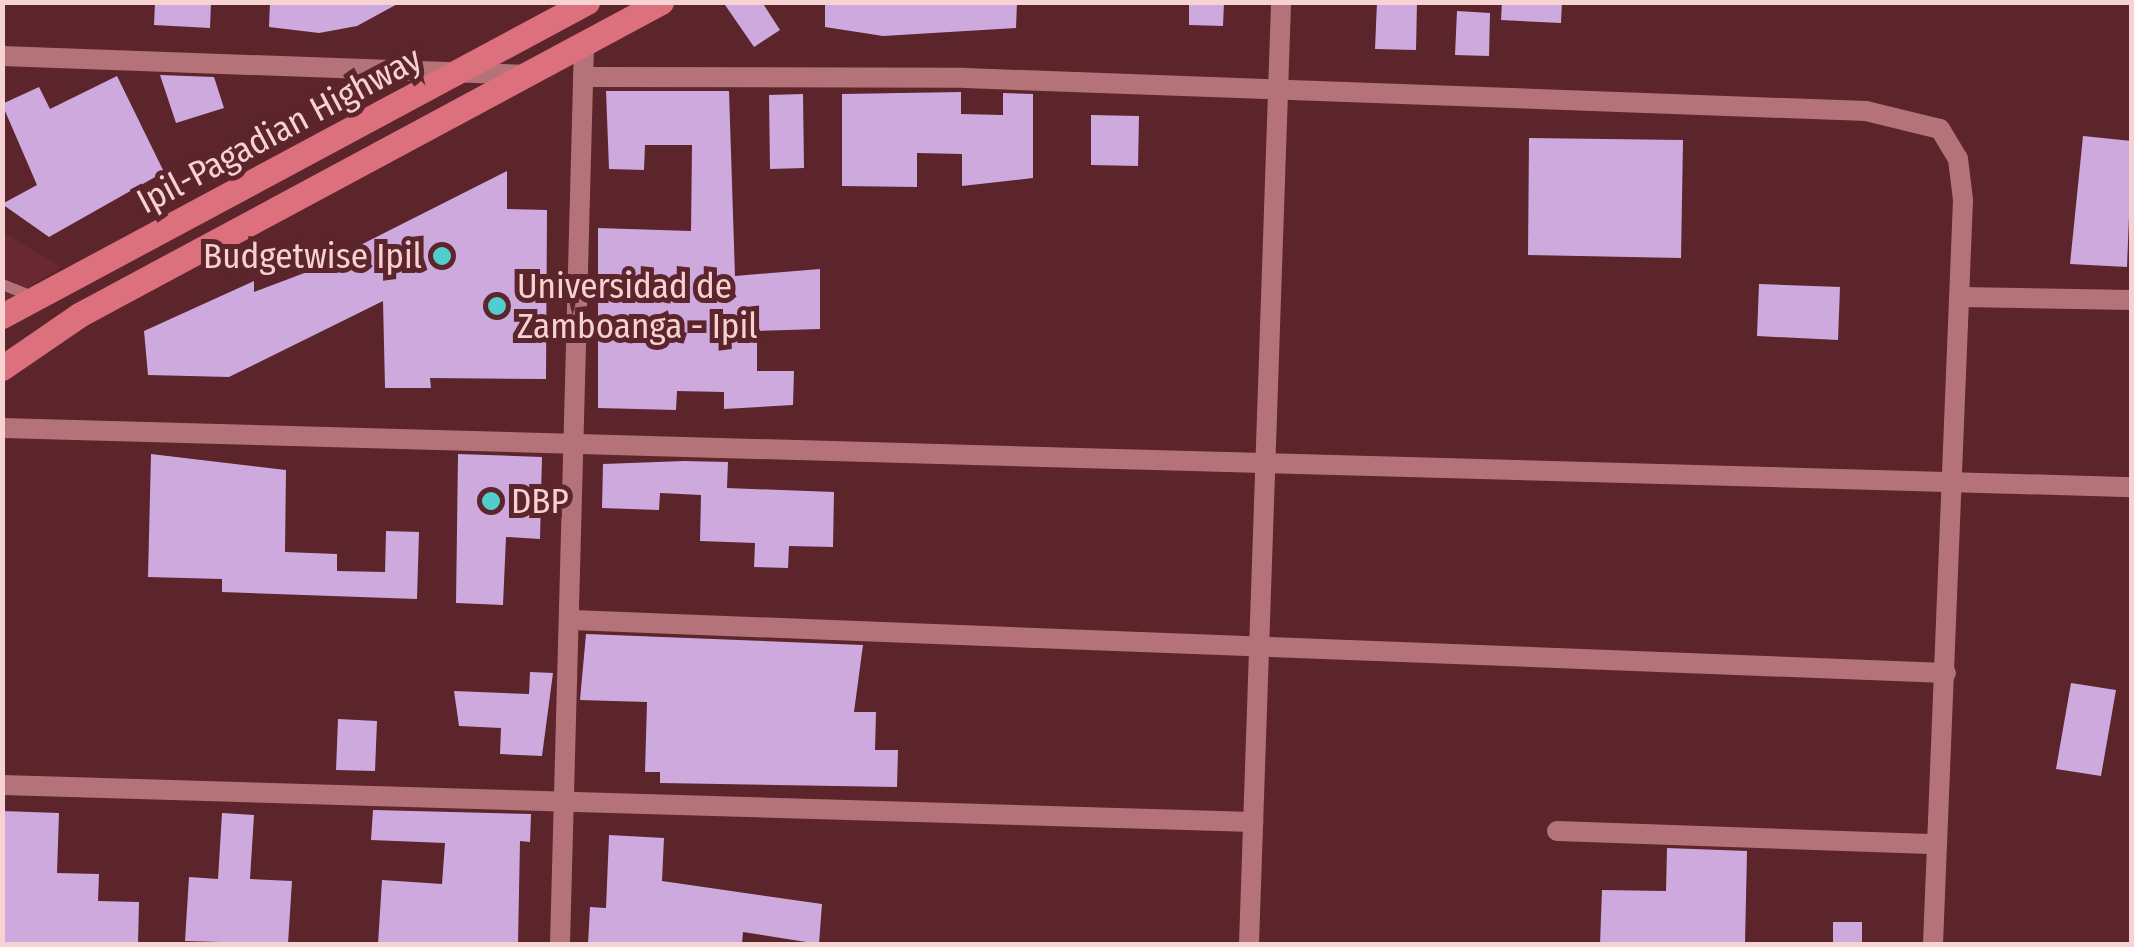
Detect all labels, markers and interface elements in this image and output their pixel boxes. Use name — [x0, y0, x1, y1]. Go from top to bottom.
street label: Ipil-Pagadian Highway — [130, 37, 428, 223]
place label: Budgetwise Ipil — [203, 235, 422, 277]
marker: Budgetwise Ipil — [431, 245, 453, 267]
place label: Universidad de Zamboanga - Ipil — [517, 265, 758, 347]
marker: Universidad de Zamboanga - Ipil — [486, 295, 508, 317]
place label: DBP — [511, 480, 569, 522]
marker: DBP — [480, 490, 502, 512]

